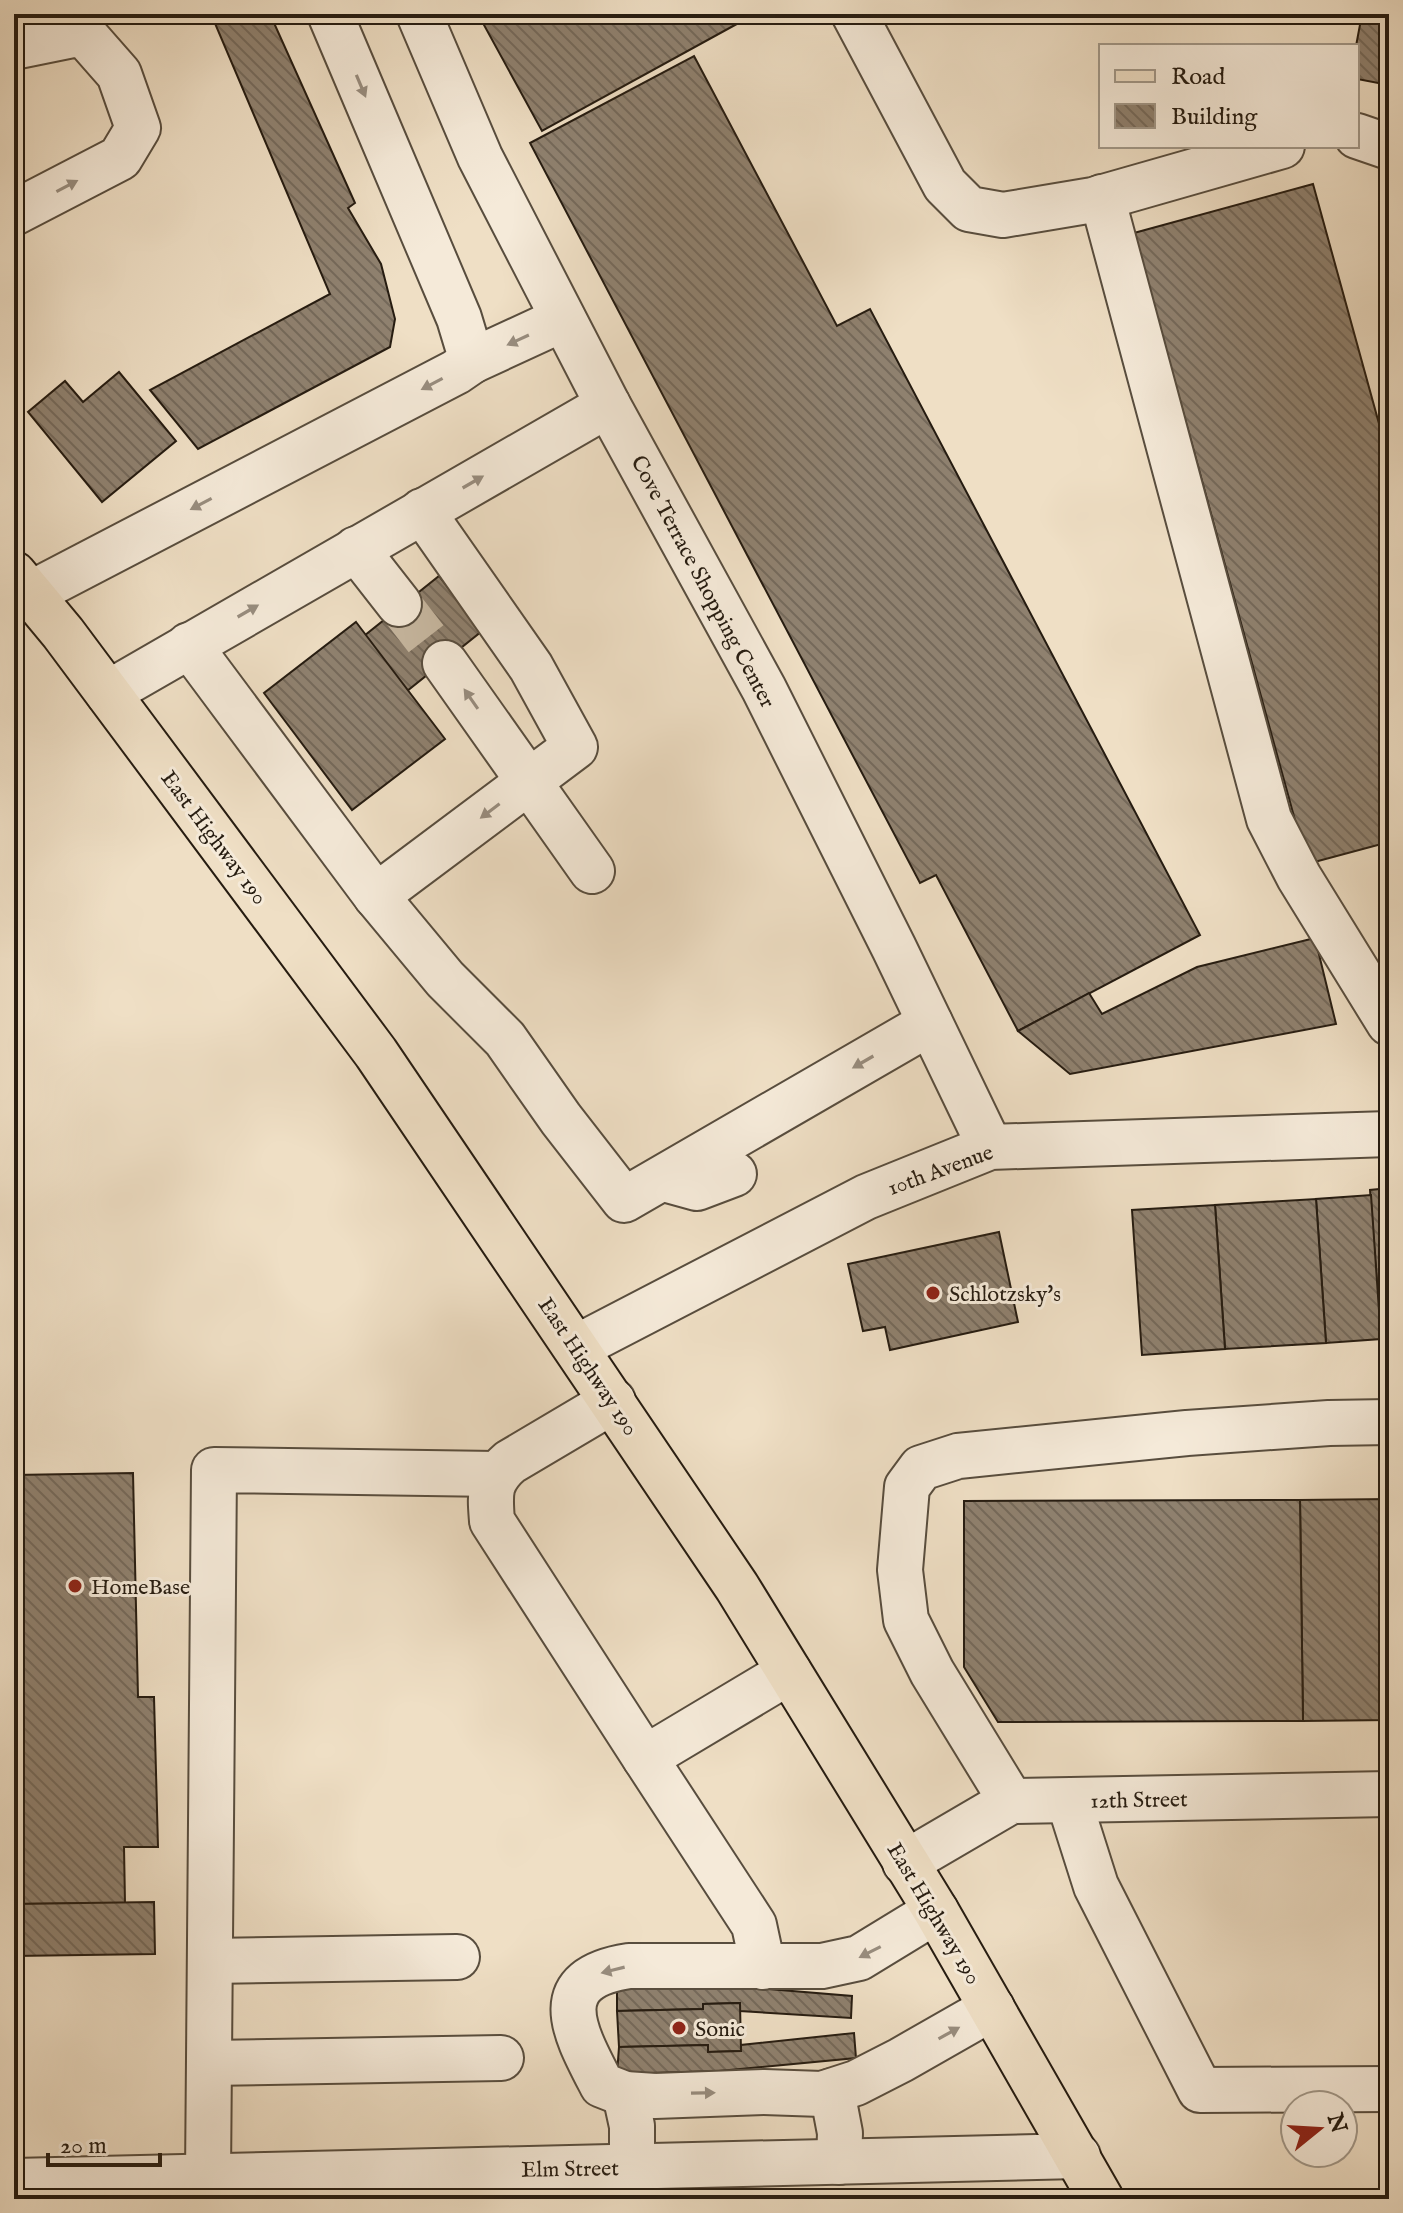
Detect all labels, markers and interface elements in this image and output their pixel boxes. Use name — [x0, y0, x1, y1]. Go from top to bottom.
legend — [1099, 44, 1359, 148]
text: Road — [1171, 62, 1225, 93]
one-way arrow — [354, 74, 367, 98]
text: Building — [1171, 102, 1258, 133]
one-way arrow — [56, 179, 79, 192]
one-way arrow — [506, 333, 529, 346]
one-way arrow — [420, 378, 443, 391]
street label: Cove Terrace Shopping Center — [624, 451, 781, 713]
one-way arrow — [462, 475, 484, 489]
one-way arrow — [190, 497, 212, 511]
one-way arrow — [237, 604, 259, 618]
one-way arrow — [464, 689, 479, 710]
street label: East Highway 190 — [154, 766, 273, 911]
one-way arrow — [480, 802, 500, 818]
one-way arrow — [852, 1055, 874, 1069]
street label: 10th Avenue — [884, 1139, 997, 1203]
place label: Schlotzsky's — [949, 1281, 1061, 1309]
marker: Schlotzsky's — [924, 1284, 942, 1302]
street label: East Highway 190 — [531, 1293, 644, 1442]
place label: HomeBase — [91, 1574, 190, 1602]
marker: HomeBase — [66, 1577, 84, 1595]
street label: 12th Street — [1090, 1786, 1188, 1816]
street label: East Highway 190 — [880, 1838, 987, 1990]
one-way arrow — [858, 1945, 881, 1958]
one-way arrow — [600, 1964, 625, 1977]
place label: Sonic — [695, 2016, 745, 2044]
marker: Sonic — [670, 2019, 688, 2037]
one-way arrow — [937, 2026, 960, 2040]
one-way arrow — [691, 2087, 716, 2099]
north arrow — [1279, 2089, 1359, 2169]
text: N — [1320, 2109, 1352, 2137]
scale bar — [48, 2117, 160, 2167]
text: 20 m — [60, 2131, 107, 2162]
street label: Elm Street — [521, 2155, 620, 2185]

